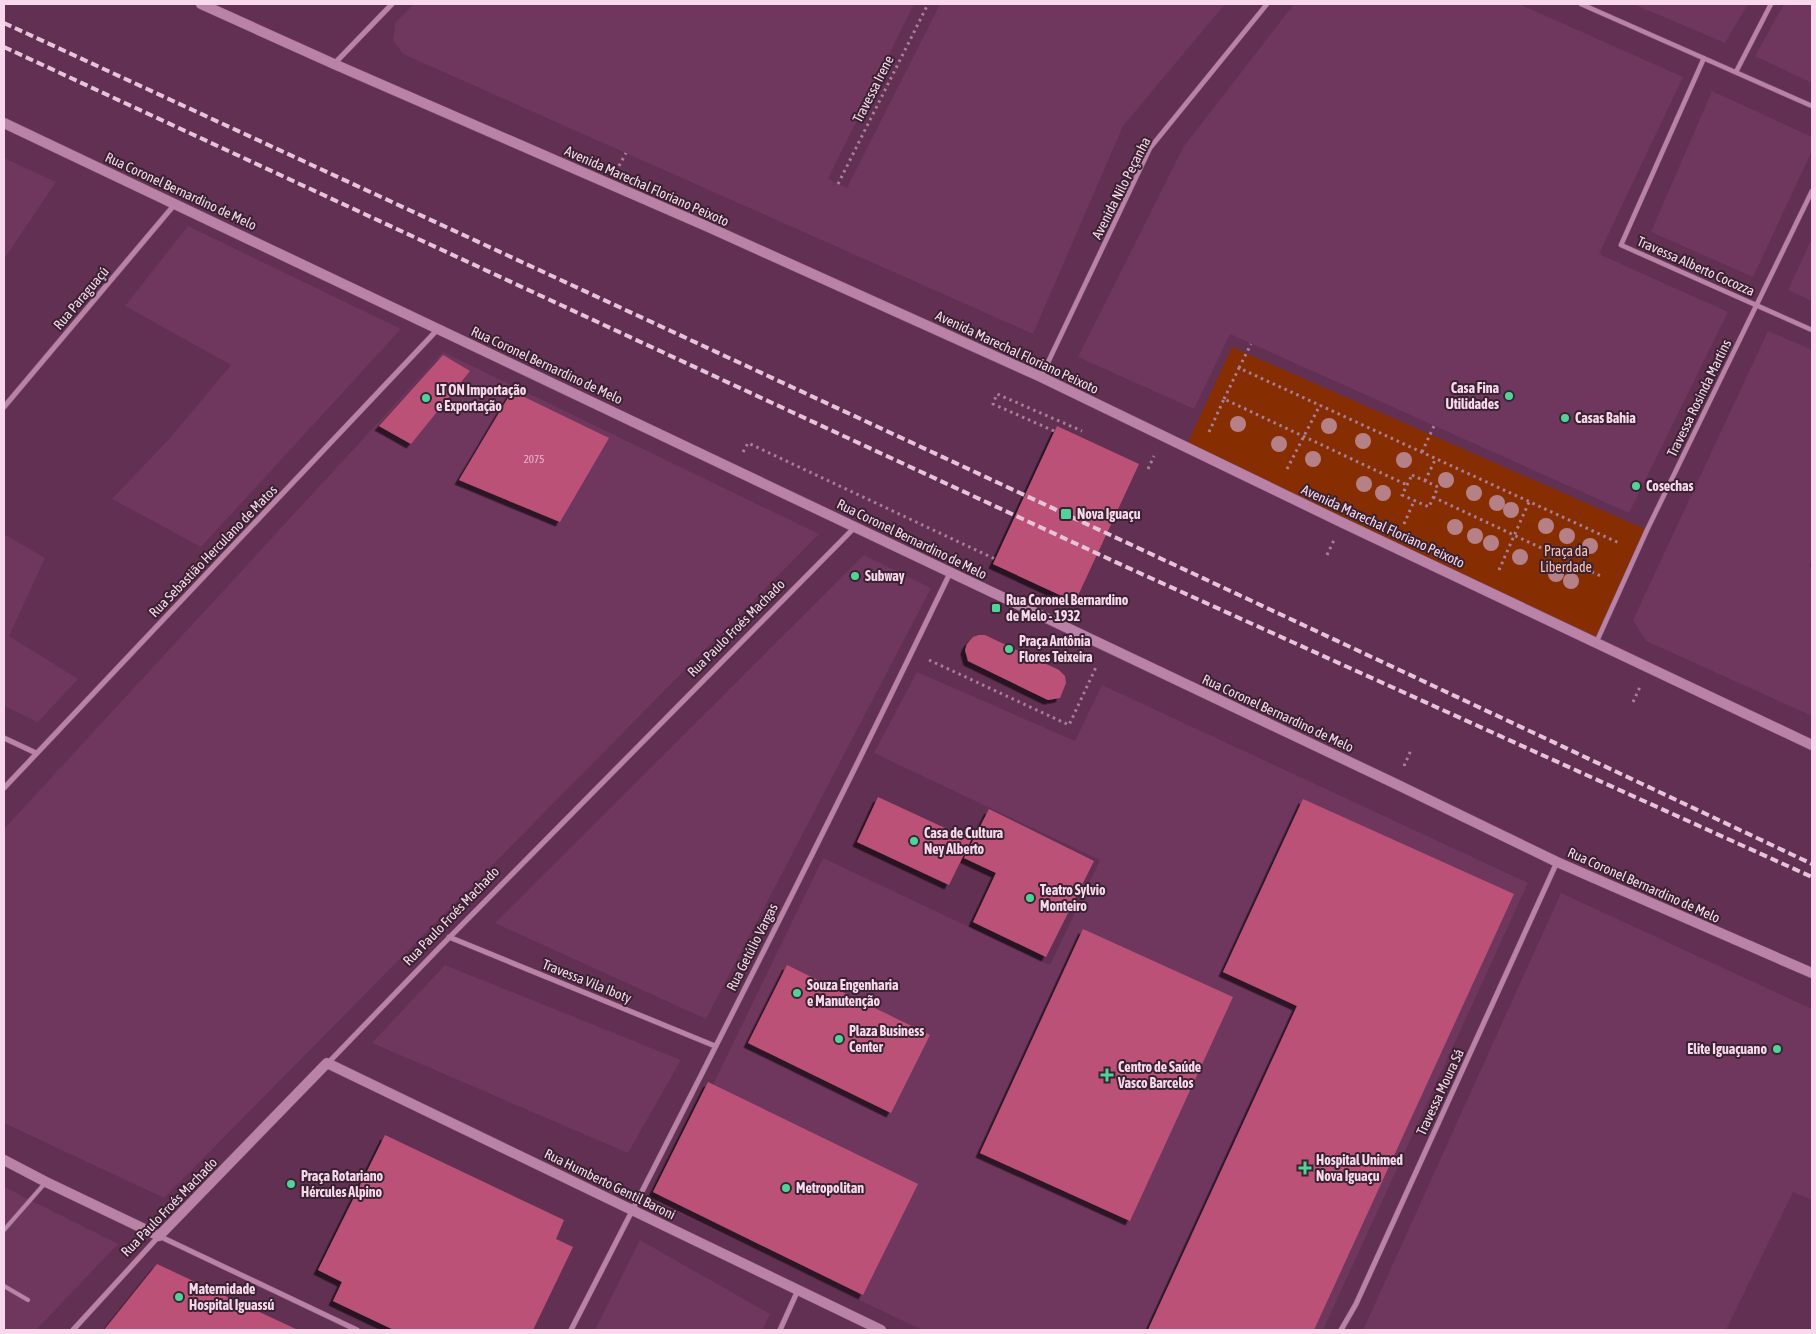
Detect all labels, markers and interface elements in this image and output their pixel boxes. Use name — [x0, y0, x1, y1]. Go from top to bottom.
street label: Travessa Irene — [849, 53, 897, 125]
street label: Avenida Nilo Peçanha — [1088, 134, 1154, 242]
street label: Avenida Marechal Floriano Peixoto — [562, 142, 732, 230]
street label: Rua Coronel Bernardino de Melo — [103, 149, 259, 233]
street label: Travessa Alberto Cocozza — [1635, 233, 1757, 299]
street label: Rua Paraguaçú — [50, 263, 112, 333]
street label: Avenida Marechal Floriano Peixoto — [933, 307, 1101, 397]
street label: Rua Coronel Bernardino de Melo — [469, 323, 625, 407]
street label: Travessa Rosinda Martins — [1664, 337, 1734, 459]
place label: Casa Fina Utilidades — [1445, 380, 1499, 412]
place label: LT ON Importação e Exportação — [436, 382, 527, 414]
marker: Casa Fina Utilidades — [1503, 390, 1515, 402]
marker: LT ON Importação e Exportação — [420, 392, 432, 404]
place label: Casas Bahia — [1575, 410, 1636, 426]
marker: Casas Bahia — [1559, 412, 1571, 424]
house number: 2075 — [524, 453, 544, 465]
place label: Cosechas — [1646, 478, 1694, 494]
marker: Cosechas — [1630, 480, 1642, 492]
street label: Avenida Marechal Floriano Peixoto — [1299, 481, 1467, 571]
street label: Rua Sebastião Herculano de Matos — [146, 482, 280, 620]
street label: Rua Coronel Bernardino de Melo — [834, 496, 990, 582]
place label: Nova Iguaçu — [1077, 506, 1141, 522]
marker: Nova Iguaçu — [1059, 507, 1073, 521]
park label: Praça da Liberdade — [1540, 543, 1592, 575]
place label: Subway — [865, 568, 905, 584]
marker: Subway — [849, 570, 861, 582]
street label: Rua Paulo Froés Machado — [684, 576, 788, 680]
place label: Rua Coronel Bernardino de Melo - 1932 — [1006, 592, 1129, 624]
marker: Rua Coronel Bernardino de Melo - 1932 — [990, 602, 1002, 614]
place label: Praça Antônia Flores Teixeira — [1019, 633, 1093, 665]
marker: Praça Antônia Flores Teixeira — [1003, 643, 1015, 655]
street label: Rua Coronel Bernardino de Melo — [1200, 671, 1356, 755]
place label: Casa de Cultura Ney Alberto — [924, 825, 1004, 857]
marker: Casa de Cultura Ney Alberto — [908, 835, 920, 847]
street label: Rua Coronel Bernardino de Melo — [1565, 844, 1723, 926]
street label: Rua Paulo Froés Machado — [400, 863, 502, 969]
place label: Teatro Sylvio Monteiro — [1040, 882, 1106, 914]
marker: Teatro Sylvio Monteiro — [1024, 892, 1036, 904]
street label: Rua Getúlio Vargas — [723, 901, 781, 993]
street label: Travessa Vila Iboty — [540, 956, 634, 1006]
place label: Souza Engenharia e Manutenção — [807, 977, 899, 1009]
marker: Souza Engenharia e Manutenção — [791, 987, 803, 999]
place label: Plaza Business Center — [849, 1023, 924, 1055]
marker: Plaza Business Center — [833, 1033, 845, 1045]
place label: Elite Iguaçuano — [1687, 1041, 1767, 1057]
marker: Elite Iguaçuano — [1771, 1043, 1783, 1055]
street label: Travessa Moura Sá — [1413, 1046, 1467, 1138]
place label: Centro de Saúde Vasco Barcelos — [1117, 1059, 1201, 1091]
marker: Centro de Saúde Vasco Barcelos — [1100, 1068, 1114, 1082]
street label: Rua Humberto Gentil Baroni — [542, 1145, 678, 1223]
place label: Hospital Unimed Nova Iguaçu — [1316, 1152, 1403, 1184]
street label: Rua Paulo Froés Machado — [118, 1154, 220, 1260]
marker: Hospital Unimed Nova Iguaçu — [1298, 1161, 1312, 1175]
place label: Praça Rotariano Hércules Alpino — [301, 1168, 384, 1200]
marker: Praça Rotariano Hércules Alpino — [285, 1178, 297, 1190]
place label: Metropolitan — [796, 1180, 864, 1196]
marker: Metropolitan — [780, 1182, 792, 1194]
place label: Maternidade Hospital Iguassú — [189, 1281, 274, 1313]
marker: Maternidade Hospital Iguassú — [173, 1291, 185, 1303]

